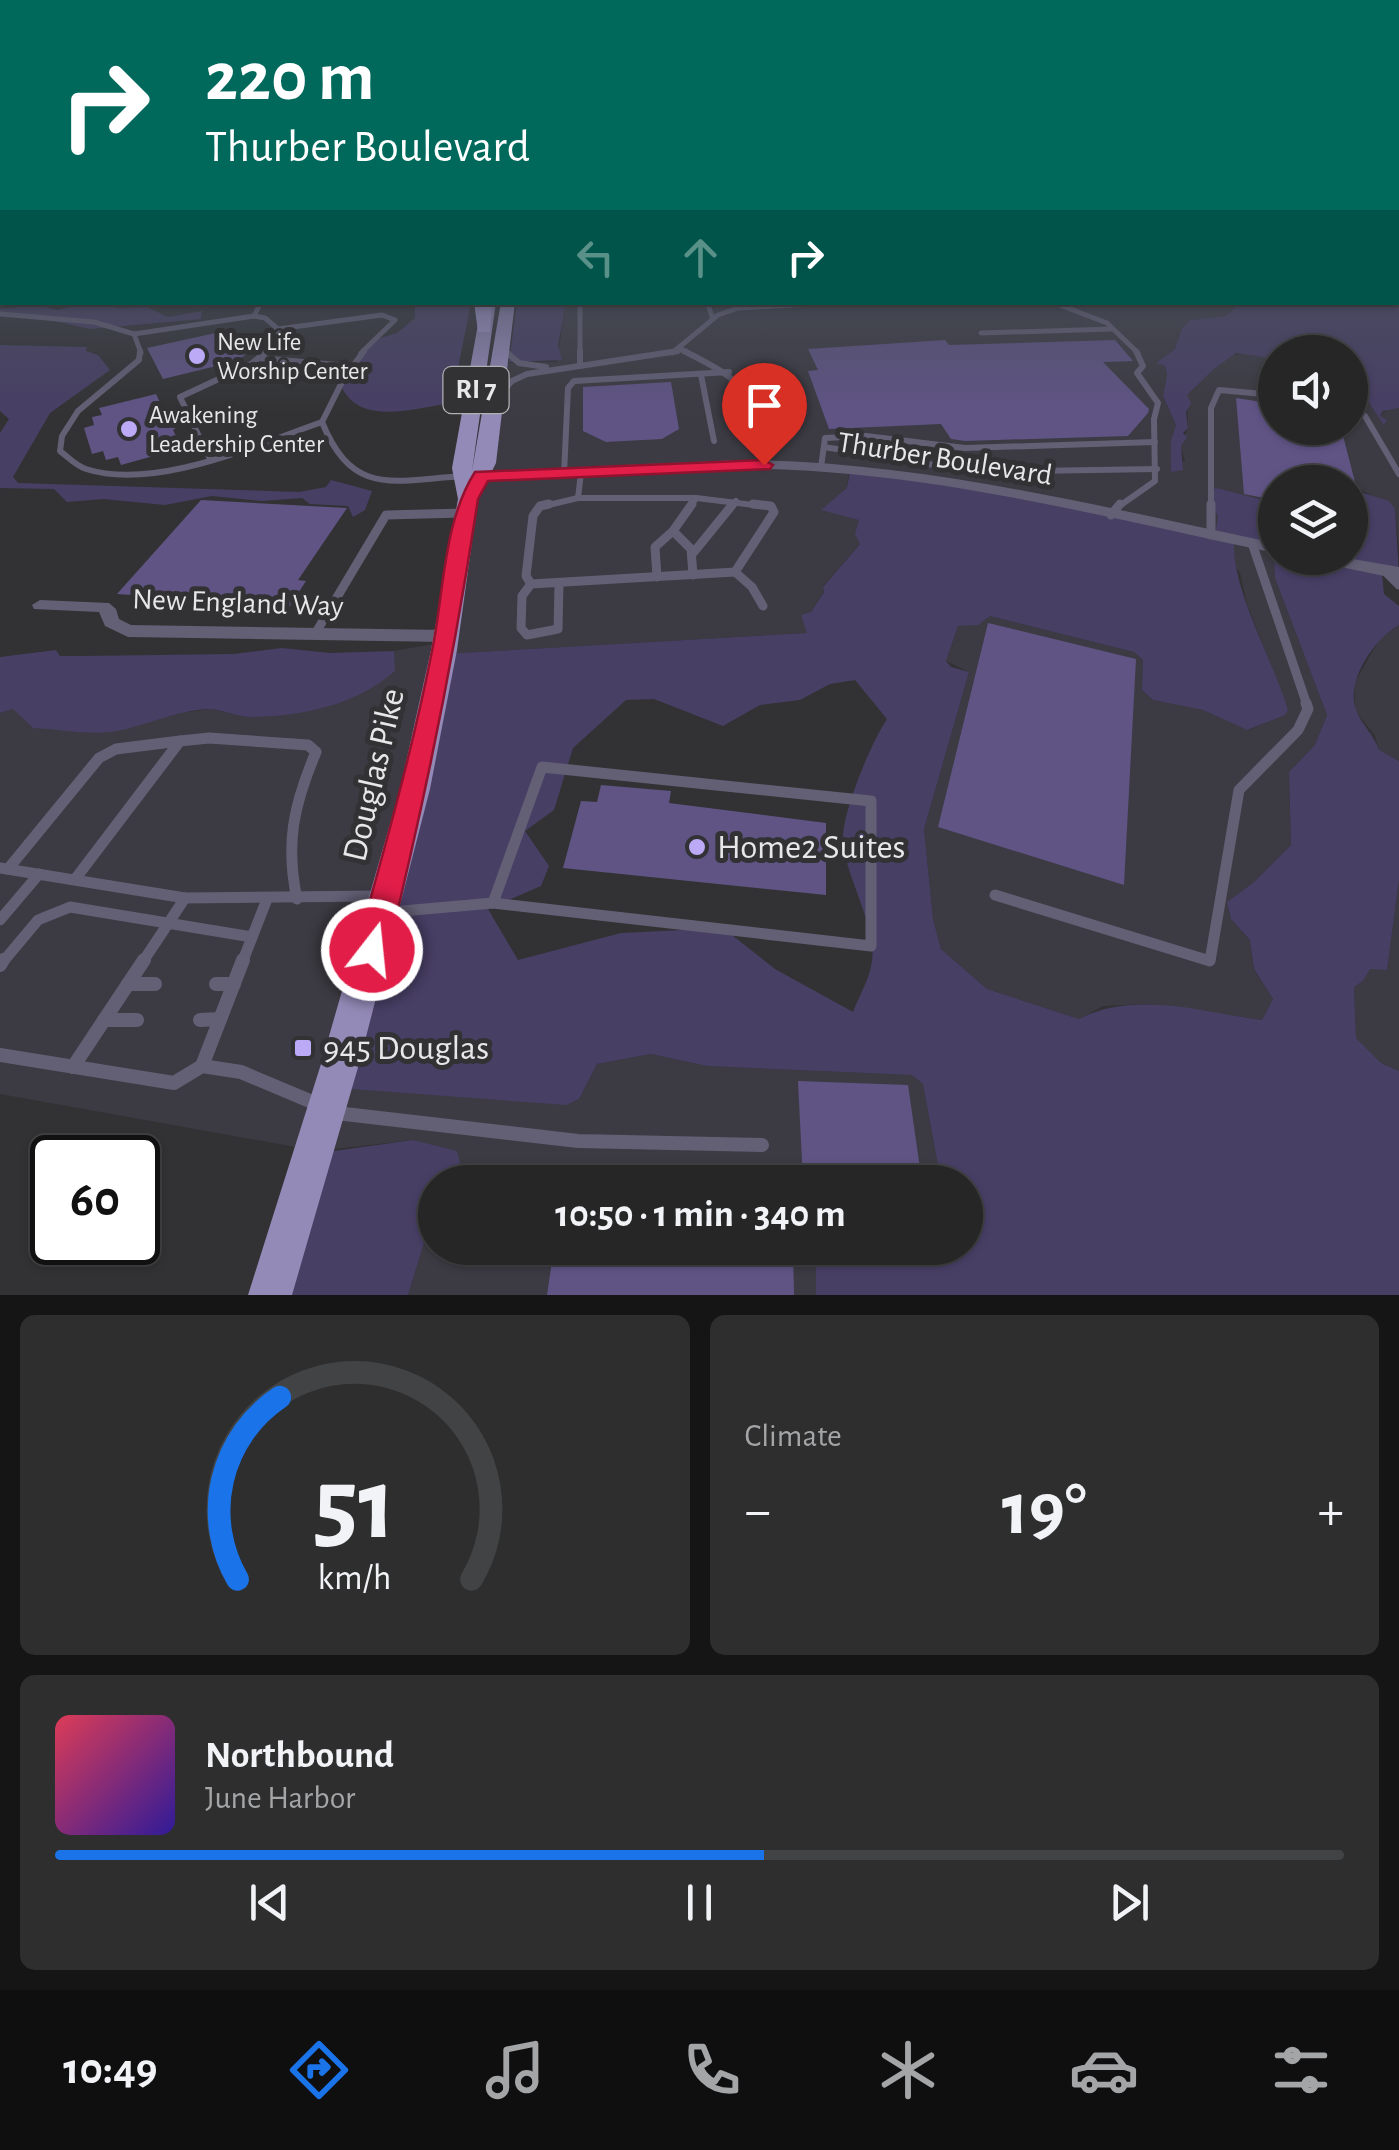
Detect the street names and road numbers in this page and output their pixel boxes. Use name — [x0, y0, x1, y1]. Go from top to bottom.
road number: RI 7 — [444, 367, 508, 413]
street label: Thurber Boulevard — [836, 427, 1054, 491]
street label: New England Way — [132, 584, 344, 622]
street label: Douglas Pike — [337, 685, 411, 865]

